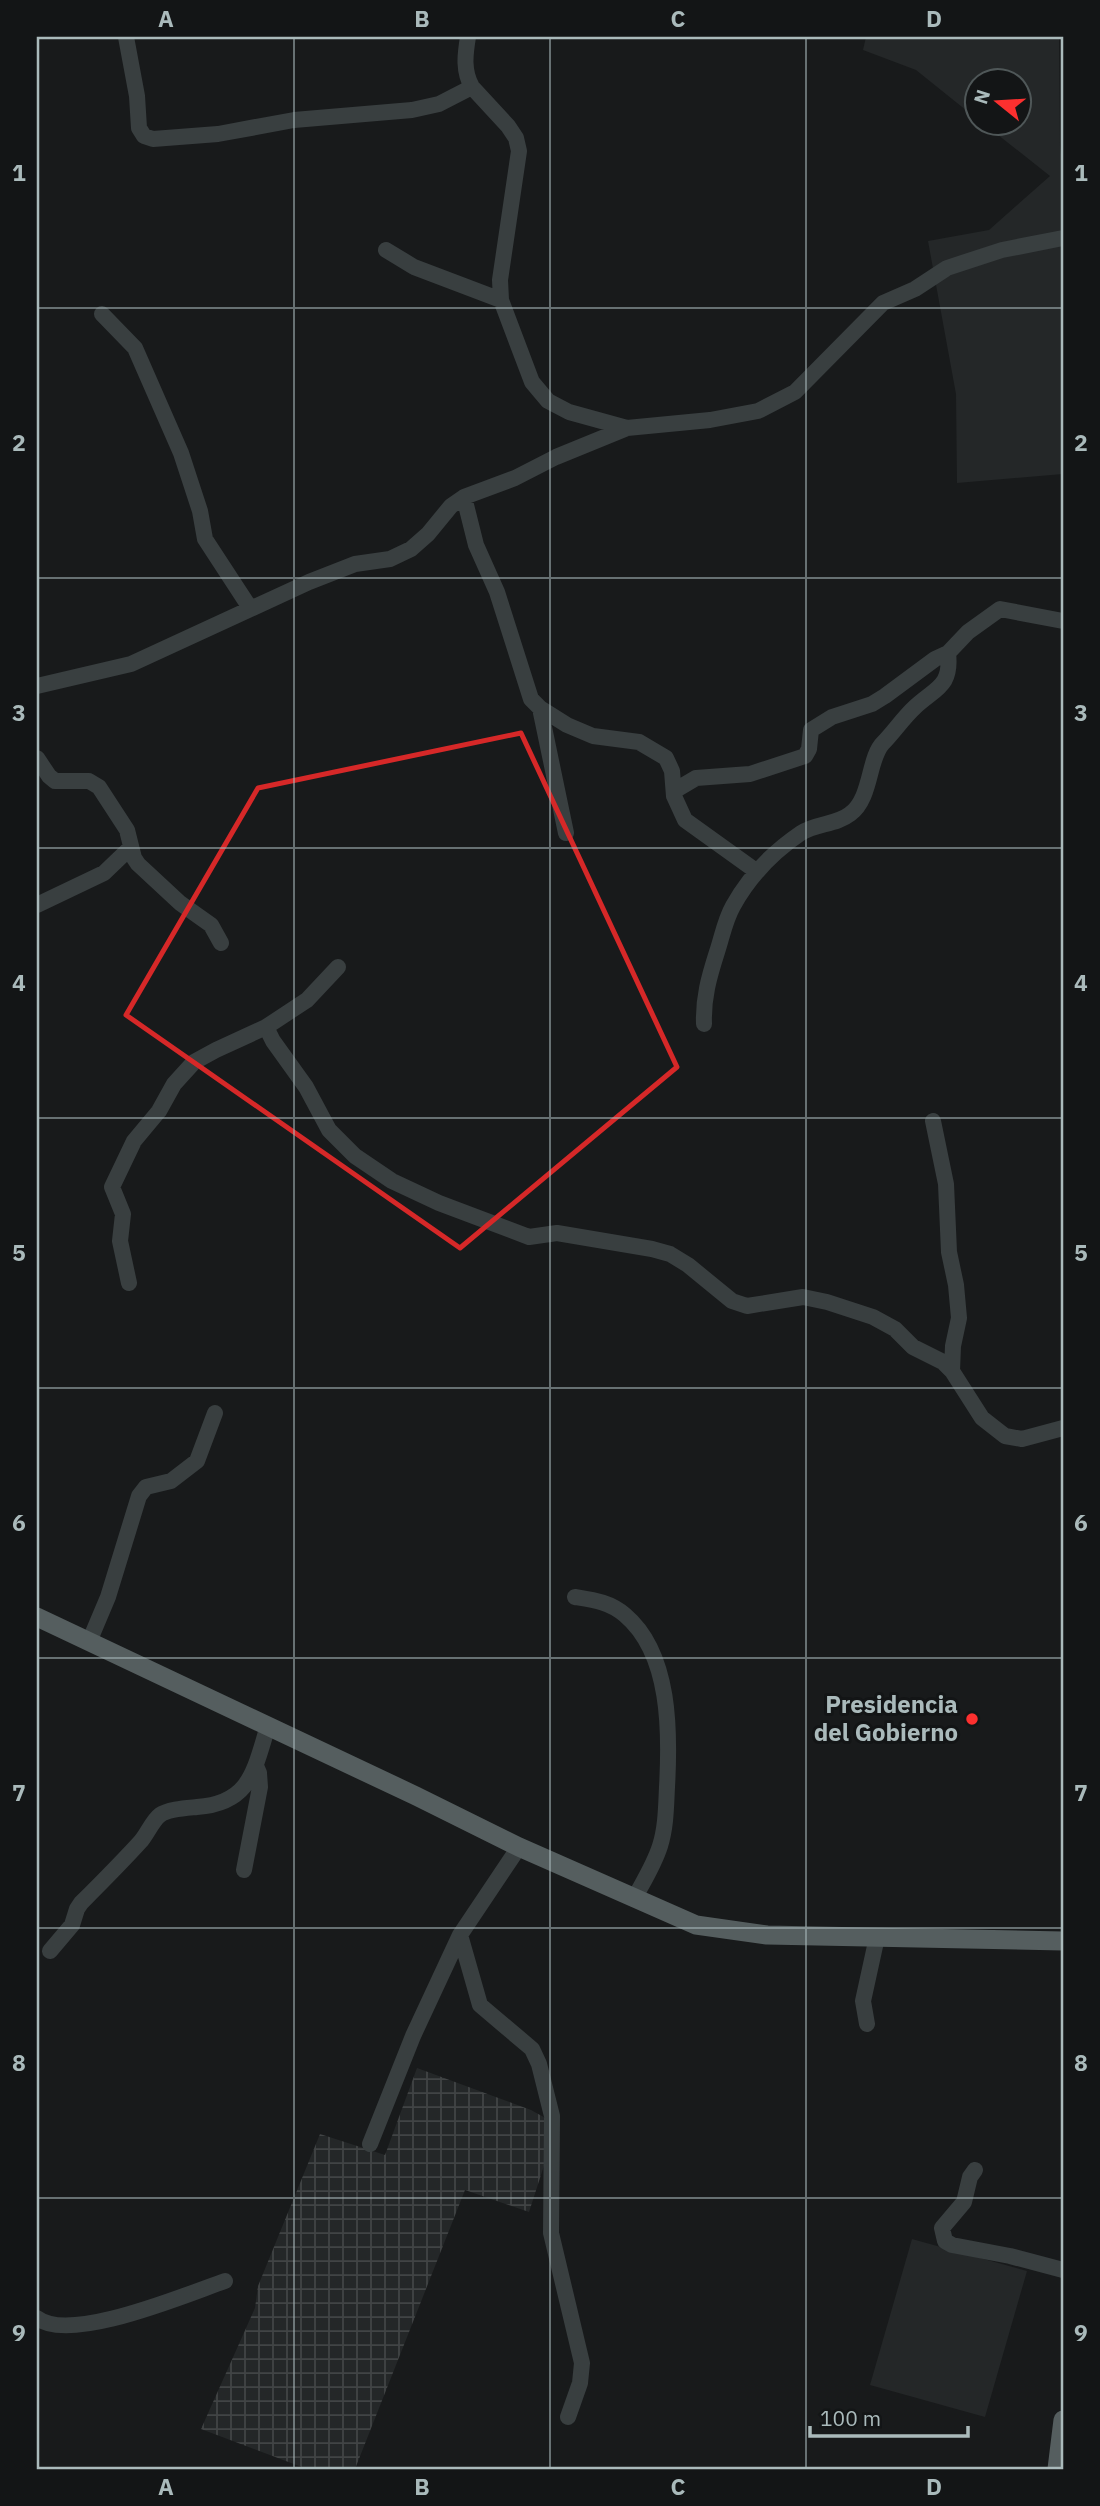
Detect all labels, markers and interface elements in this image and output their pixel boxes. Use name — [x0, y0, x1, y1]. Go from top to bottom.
text: A — [158, 3, 174, 33]
text: B — [414, 3, 430, 33]
text: C — [671, 3, 686, 33]
text: D — [926, 3, 942, 33]
north arrow — [964, 66, 1034, 136]
text: N — [968, 86, 995, 107]
text: 1 — [12, 157, 26, 187]
text: 1 — [1074, 157, 1088, 187]
text: 2 — [12, 427, 26, 457]
text: 2 — [1074, 427, 1088, 457]
text: 3 — [12, 697, 26, 727]
text: 3 — [1074, 697, 1088, 727]
text: 4 — [12, 967, 26, 997]
text: 4 — [1074, 967, 1088, 997]
text: 5 — [12, 1237, 26, 1267]
text: 5 — [1074, 1237, 1088, 1267]
text: 6 — [12, 1507, 26, 1537]
text: 6 — [1074, 1507, 1088, 1537]
place label: Presidencia del Gobierno — [814, 1688, 958, 1748]
marker: Presidencia del Gobierno — [964, 1711, 980, 1727]
text: 7 — [12, 1777, 26, 1807]
text: 7 — [1074, 1777, 1088, 1807]
text: 8 — [12, 2047, 26, 2077]
text: 8 — [1074, 2047, 1088, 2077]
text: 9 — [12, 2317, 26, 2347]
text: 9 — [1074, 2317, 1088, 2347]
scale bar — [810, 2394, 967, 2438]
text: 100 m — [820, 2404, 881, 2432]
text: A — [158, 2471, 174, 2501]
text: B — [414, 2471, 430, 2501]
text: C — [671, 2471, 686, 2501]
text: D — [926, 2471, 942, 2501]

